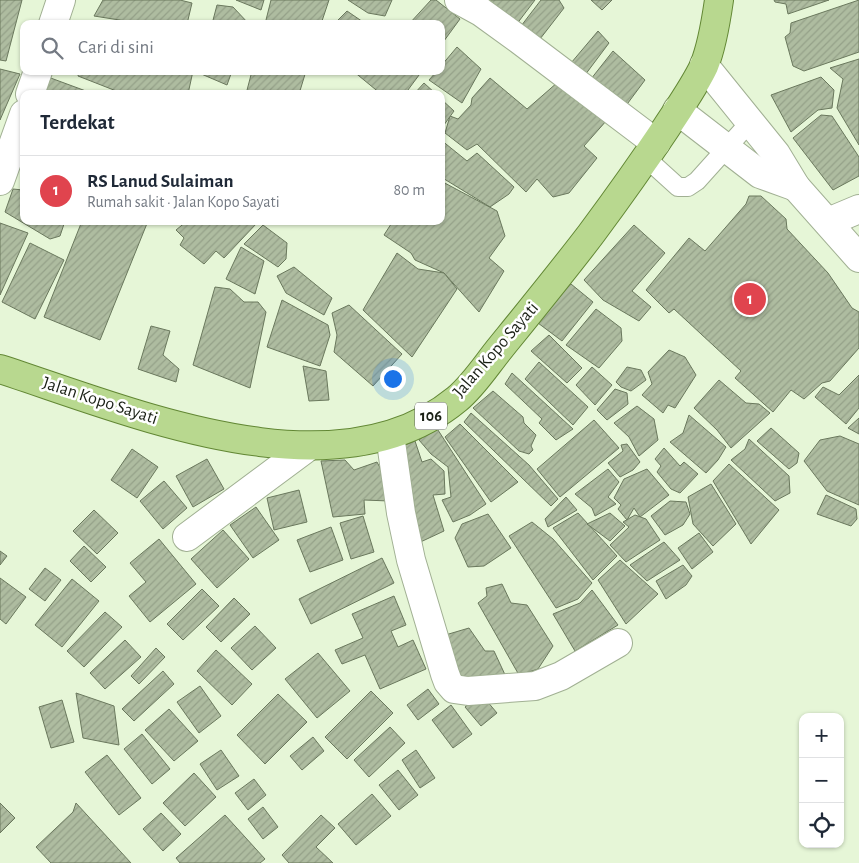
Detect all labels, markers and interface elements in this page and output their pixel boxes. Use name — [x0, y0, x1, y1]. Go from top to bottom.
search box — [20, 20, 445, 75]
icon: search — [38, 34, 66, 62]
text: Cari di sini — [78, 38, 154, 57]
text: Terdekat — [40, 112, 115, 133]
text: RS Lanud Sulaiman — [87, 172, 234, 191]
text: 1 — [53, 182, 59, 198]
text: 80 m — [394, 182, 425, 198]
text: Rumah sakit · Jalan Kopo Sayati — [87, 194, 280, 210]
pin: 1 — [734, 280, 766, 318]
street label: Jalan Kopo Sayati — [450, 299, 542, 401]
your location — [380, 366, 406, 392]
street label: Jalan Kopo Sayati — [40, 374, 160, 428]
road number: 106 — [415, 402, 447, 430]
map controls — [799, 713, 844, 848]
button: + — [799, 713, 844, 758]
button: − — [799, 758, 844, 803]
button: locate — [799, 803, 844, 848]

